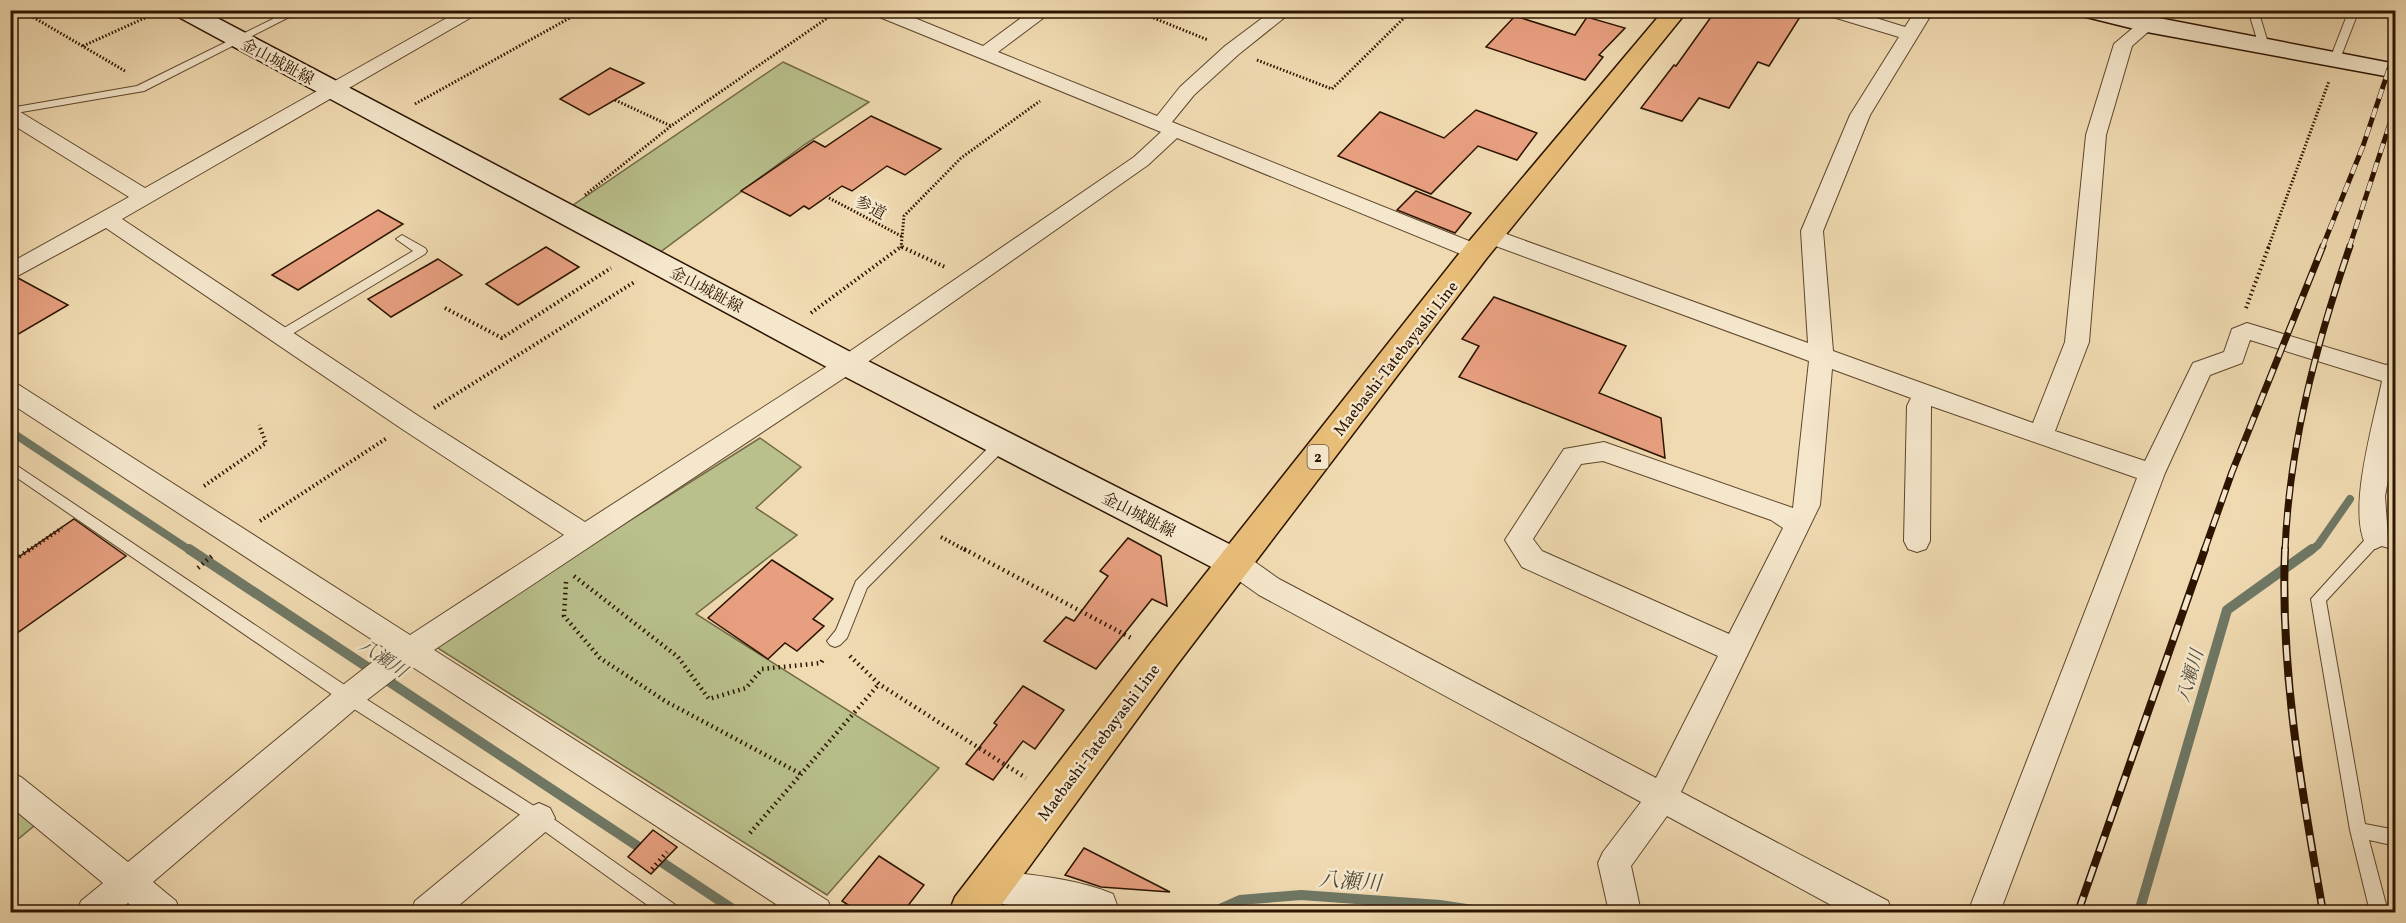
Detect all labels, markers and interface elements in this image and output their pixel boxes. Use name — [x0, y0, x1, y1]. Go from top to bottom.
street label: 金山城趾線 — [237, 34, 318, 91]
street label: 参道 — [851, 192, 889, 226]
street label: 金山城趾線 — [666, 262, 747, 319]
street label: Maebashi-Tatebayashi Line — [1329, 277, 1464, 441]
road number: 2 — [1308, 445, 1328, 469]
street label: 金山城趾線 — [1097, 488, 1179, 544]
water label: 八瀬川 — [353, 634, 413, 686]
water label: 八瀬川 — [2172, 645, 2211, 706]
street label: Maebashi-Tatebayashi Line — [1033, 660, 1166, 826]
water label: 八瀬川 — [1317, 866, 1384, 899]

